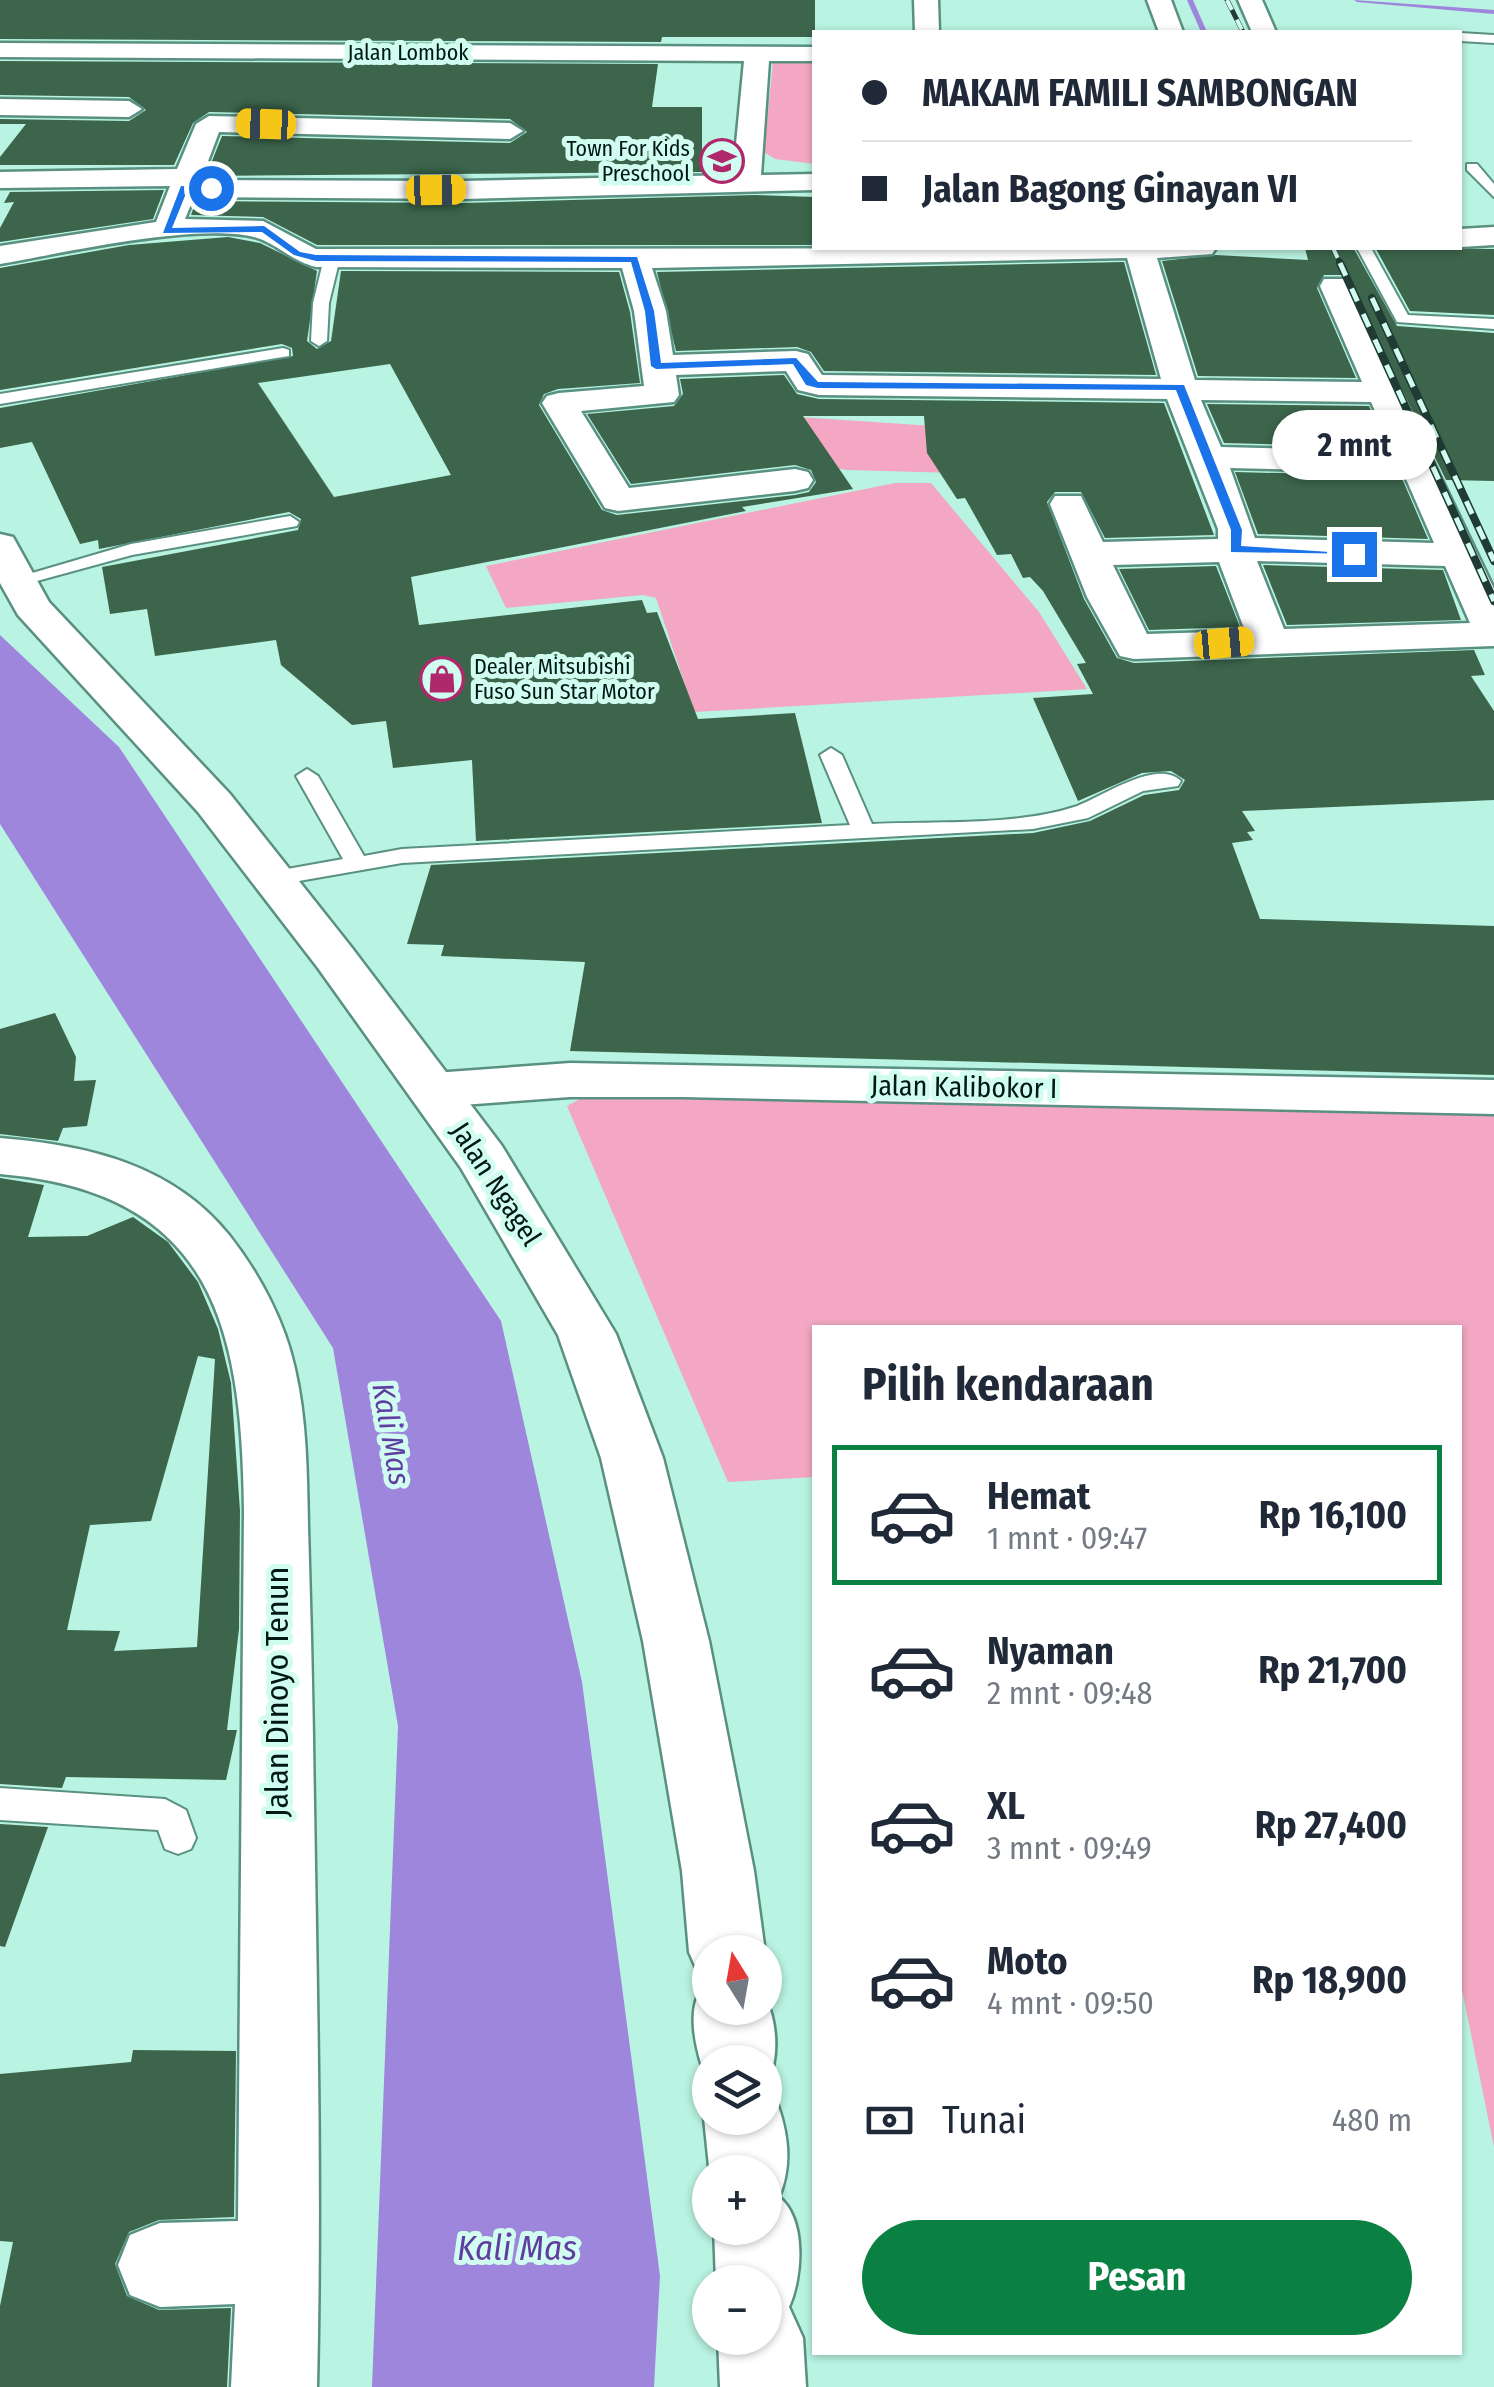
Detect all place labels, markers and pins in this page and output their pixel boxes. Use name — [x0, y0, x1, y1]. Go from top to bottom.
place label: Town For Kids Preschool — [567, 135, 690, 187]
school or university icon: Town For Kids Preschool — [699, 138, 745, 184]
place label: Dealer Mitsubishi Fuso Sun Star Motor — [474, 653, 655, 705]
shop icon: Dealer Mitsubishi Fuso Sun Star Motor — [419, 656, 465, 702]

